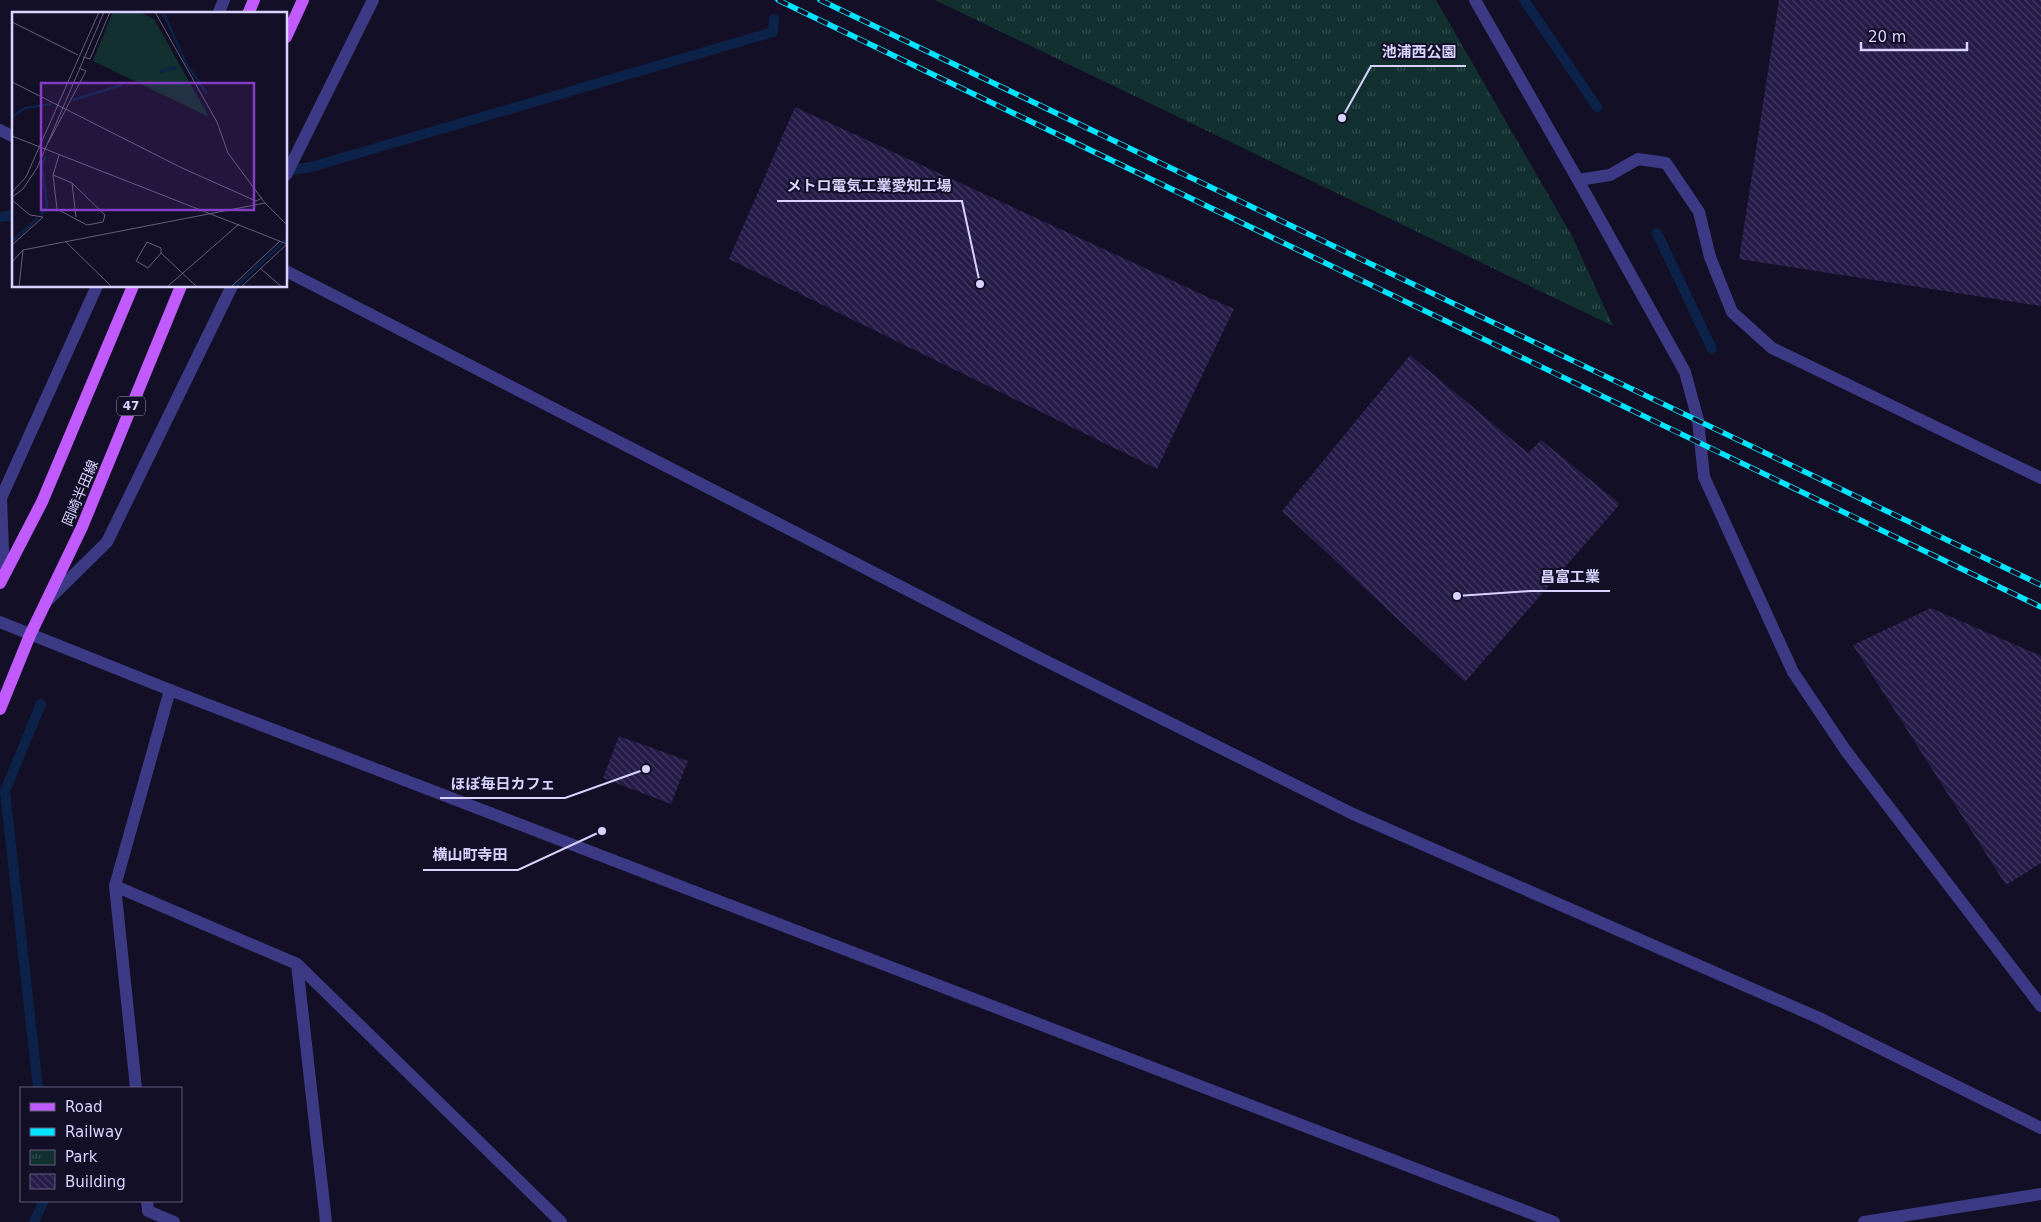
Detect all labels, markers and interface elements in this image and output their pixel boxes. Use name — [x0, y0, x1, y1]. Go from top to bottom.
inset map — [12, 12, 288, 288]
scale bar — [1861, 20, 1967, 52]
text: 20 m — [1868, 28, 1906, 46]
callout: 池浦西公園 — [1371, 36, 1466, 66]
text: 池浦西公園 — [1381, 43, 1457, 61]
callout: メトロ電気工業愛知工場 — [777, 171, 962, 201]
text: メトロ電気工業愛知工場 — [786, 177, 952, 195]
road number: 47 — [117, 396, 145, 416]
street label: 岡崎半田線 — [59, 458, 101, 528]
callout: 昌富工業 — [1530, 561, 1610, 591]
text: 昌富工業 — [1540, 568, 1600, 586]
callout: ほぼ毎日カフェ — [440, 768, 565, 798]
text: ほぼ毎日カフェ — [450, 775, 556, 793]
callout: 横山町寺田 — [423, 840, 518, 870]
text: 横山町寺田 — [432, 846, 508, 864]
legend — [20, 1087, 182, 1202]
text: Road — [65, 1098, 103, 1116]
text: Railway — [65, 1123, 123, 1141]
text: Park — [65, 1148, 98, 1166]
text: Building — [65, 1173, 126, 1191]

